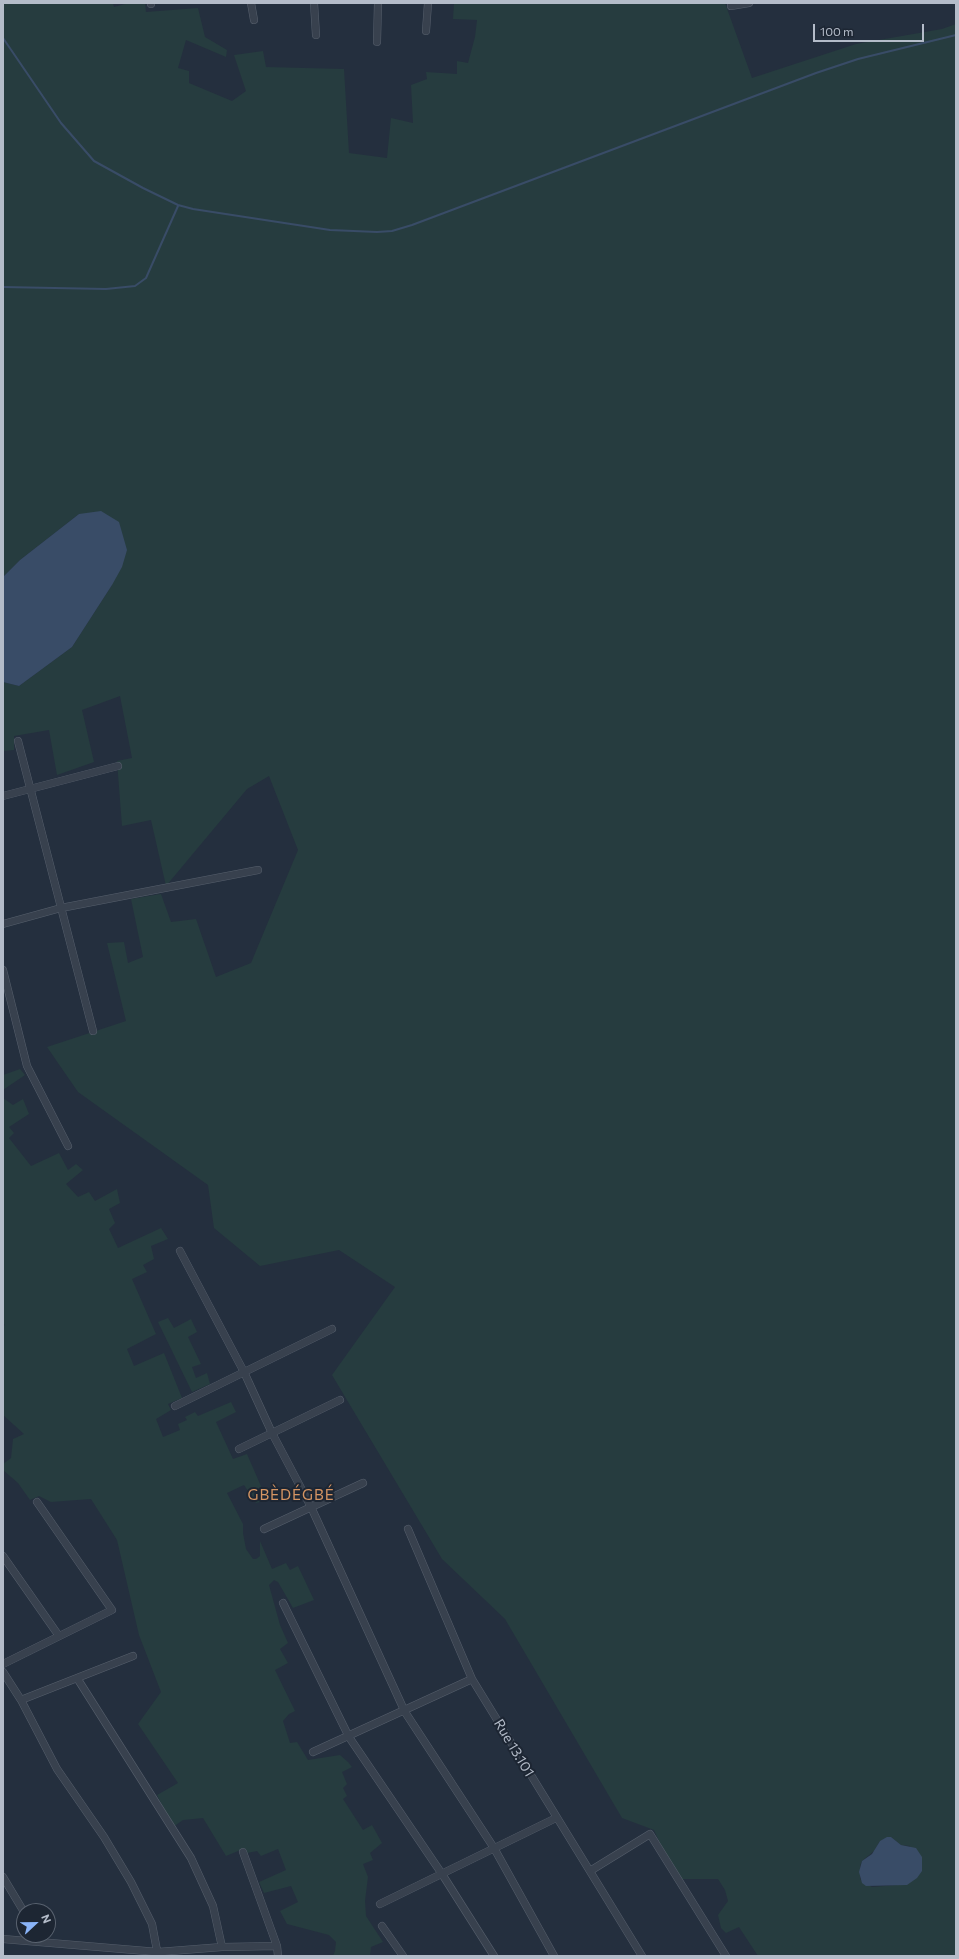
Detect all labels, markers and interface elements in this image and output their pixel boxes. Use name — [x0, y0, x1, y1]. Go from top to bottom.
scale bar — [815, 16, 926, 42]
text: 100 m — [820, 24, 854, 38]
district label: GBÈDÉGBÉ — [247, 1486, 335, 1504]
street label: Rue 13.101 — [490, 1716, 538, 1780]
north arrow — [16, 1903, 56, 1943]
text: N — [39, 1912, 54, 1925]

